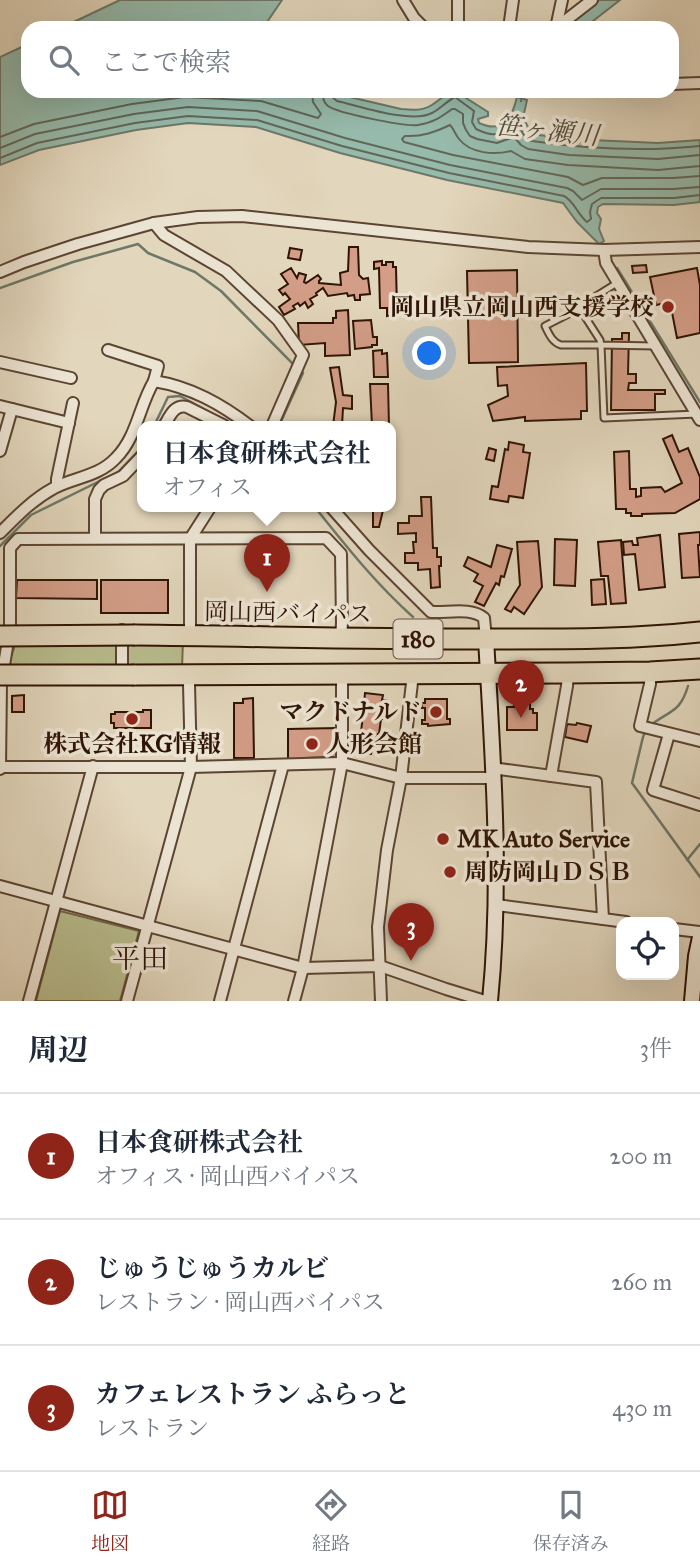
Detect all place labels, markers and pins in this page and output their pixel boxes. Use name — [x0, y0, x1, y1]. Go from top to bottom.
place label: 岡山県立岡山西支援学校 — [390, 292, 654, 322]
marker: 岡山県立岡山西支援学校 — [660, 299, 676, 315]
pin: 1 — [244, 534, 290, 592]
pin: 2 — [498, 660, 544, 718]
place label: マクドナルド — [279, 697, 422, 727]
marker: マクドナルド — [428, 704, 444, 720]
marker: 株式会社KG情報 — [124, 711, 140, 727]
place label: 株式会社KG情報 — [43, 729, 221, 759]
place label: 人形会館 — [326, 729, 422, 759]
marker: 人形会館 — [304, 736, 320, 752]
place label: MK Auto Service — [457, 824, 630, 854]
marker: MK Auto Service — [435, 831, 451, 847]
place label: 周防岡山ＤＳＢ — [464, 857, 632, 887]
marker: 周防岡山ＤＳＢ — [442, 864, 458, 880]
pin: 3 — [388, 903, 434, 961]

